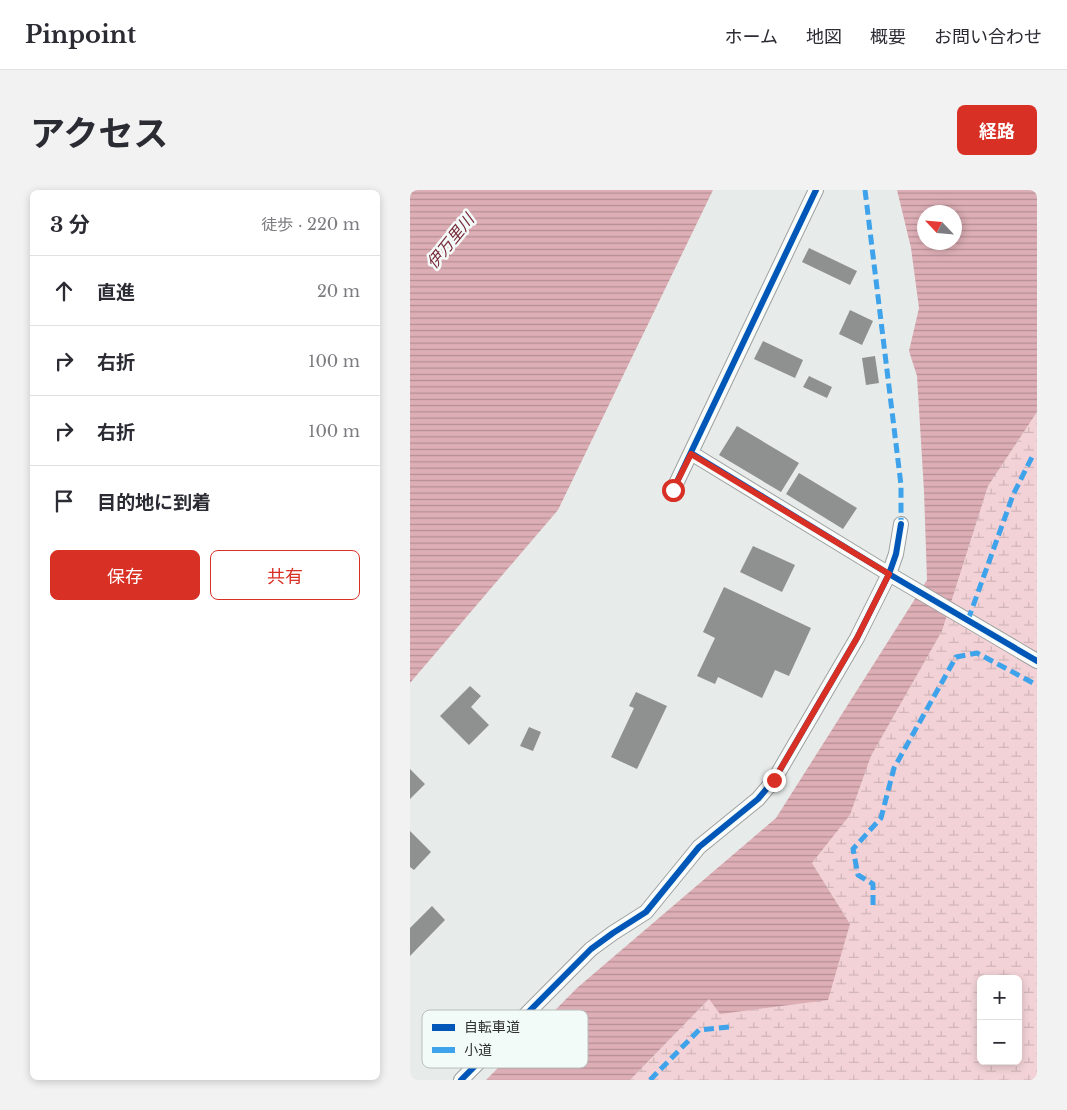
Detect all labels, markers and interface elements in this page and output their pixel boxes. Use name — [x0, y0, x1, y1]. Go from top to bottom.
text: Pinpoint — [25, 20, 136, 49]
text: ホーム — [725, 26, 778, 48]
text: 地図 — [806, 26, 842, 48]
text: 概要 — [870, 26, 906, 48]
text: お問い合わせ — [934, 26, 1042, 48]
button: 経路 — [957, 105, 1037, 155]
text: アクセス — [30, 112, 168, 155]
north arrow — [917, 205, 962, 250]
water label: 伊万里川 — [422, 208, 479, 272]
text: 3 分 — [50, 212, 90, 238]
text: 徒歩 · 220 m — [261, 214, 360, 234]
icon: ahead — [50, 277, 78, 305]
text: 直進 — [97, 281, 135, 304]
text: 20 m — [317, 281, 360, 301]
icon: right — [50, 347, 78, 375]
text: 右折 — [97, 351, 135, 374]
text: 100 m — [308, 351, 360, 371]
icon: right — [50, 417, 78, 445]
text: 右折 — [97, 421, 135, 444]
text: 100 m — [308, 421, 360, 441]
route start — [662, 479, 685, 502]
icon: arrive — [50, 487, 78, 515]
text: 目的地に到着 — [97, 491, 211, 514]
button: 保存 — [50, 550, 200, 600]
button: 共有 — [210, 550, 360, 600]
route end — [763, 769, 786, 792]
map controls — [977, 975, 1022, 1065]
button: + — [977, 975, 1022, 1020]
legend — [422, 1010, 588, 1068]
text: 自転車道 — [464, 1018, 520, 1036]
button: − — [977, 1020, 1022, 1065]
text: 小道 — [464, 1041, 492, 1059]

